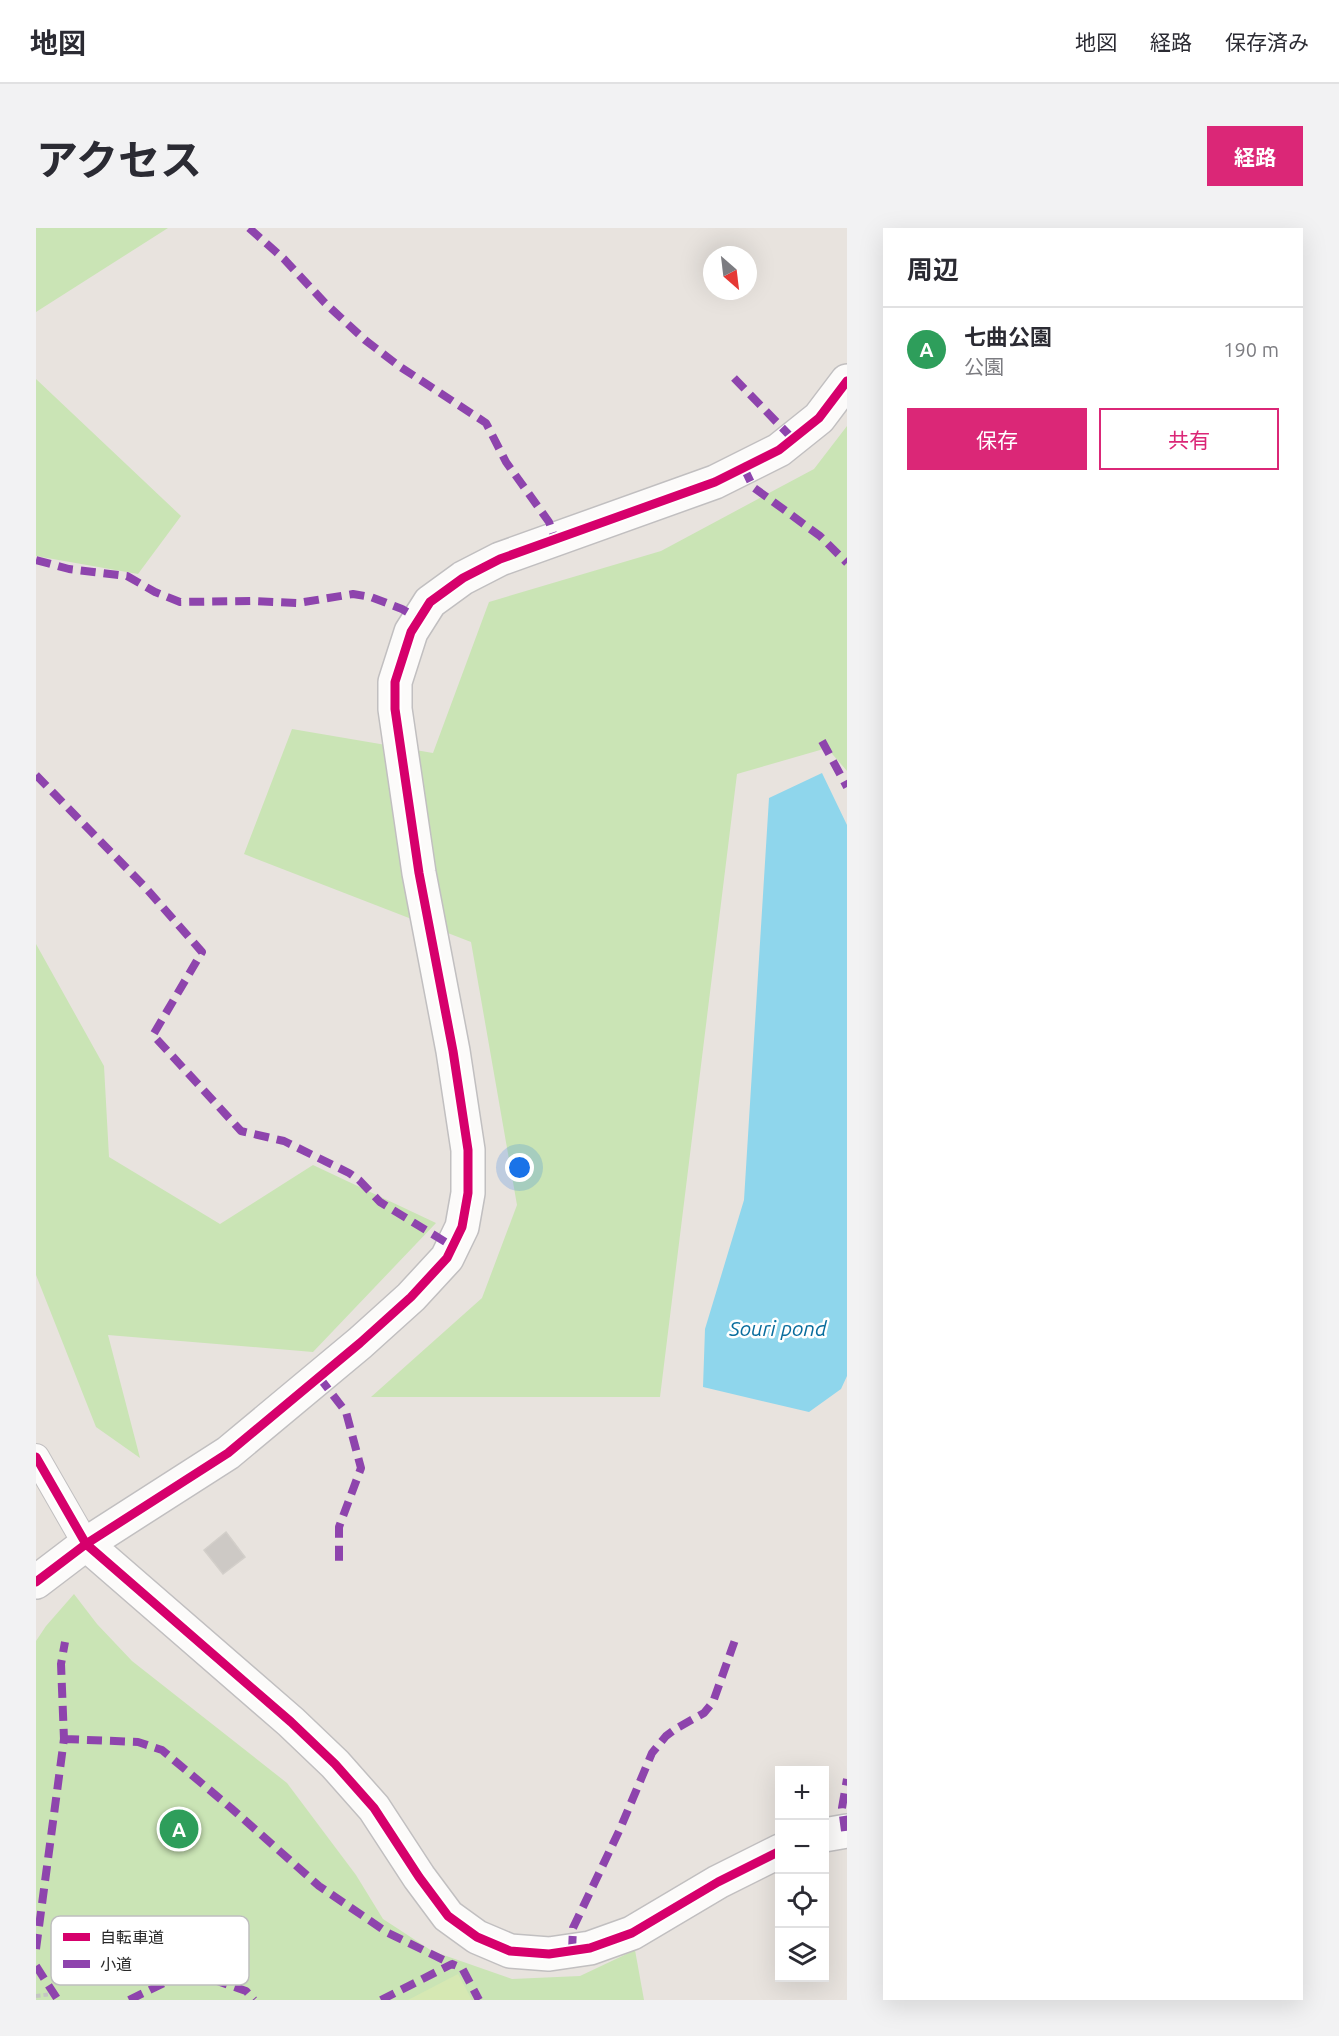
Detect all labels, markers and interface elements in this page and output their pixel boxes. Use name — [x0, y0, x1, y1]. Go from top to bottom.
text: 地図 — [30, 27, 86, 58]
text: 地図 — [1075, 30, 1117, 54]
text: 経路 — [1150, 30, 1192, 54]
text: 保存済み — [1225, 30, 1309, 54]
button: 経路 — [1207, 126, 1303, 186]
text: アクセス — [36, 136, 202, 183]
north arrow — [703, 246, 757, 300]
text: 周辺 — [907, 255, 959, 284]
text: 七曲公園 — [964, 324, 1052, 349]
text: A — [919, 338, 934, 361]
text: 190 m — [1223, 338, 1279, 361]
text: 公園 — [964, 355, 1004, 378]
button: 保存 — [907, 408, 1087, 470]
button: 共有 — [1099, 408, 1279, 470]
your location — [505, 1153, 534, 1182]
water label: Souri pond — [728, 1316, 828, 1340]
map controls — [775, 1766, 829, 1982]
button: + — [775, 1766, 829, 1820]
pin: A — [160, 1806, 198, 1852]
button: − — [775, 1820, 829, 1874]
button: locate — [775, 1874, 829, 1928]
legend — [51, 1916, 249, 1985]
text: 自転車道 — [100, 1928, 164, 1946]
button: layers — [775, 1928, 829, 1982]
text: 小道 — [100, 1955, 132, 1973]

